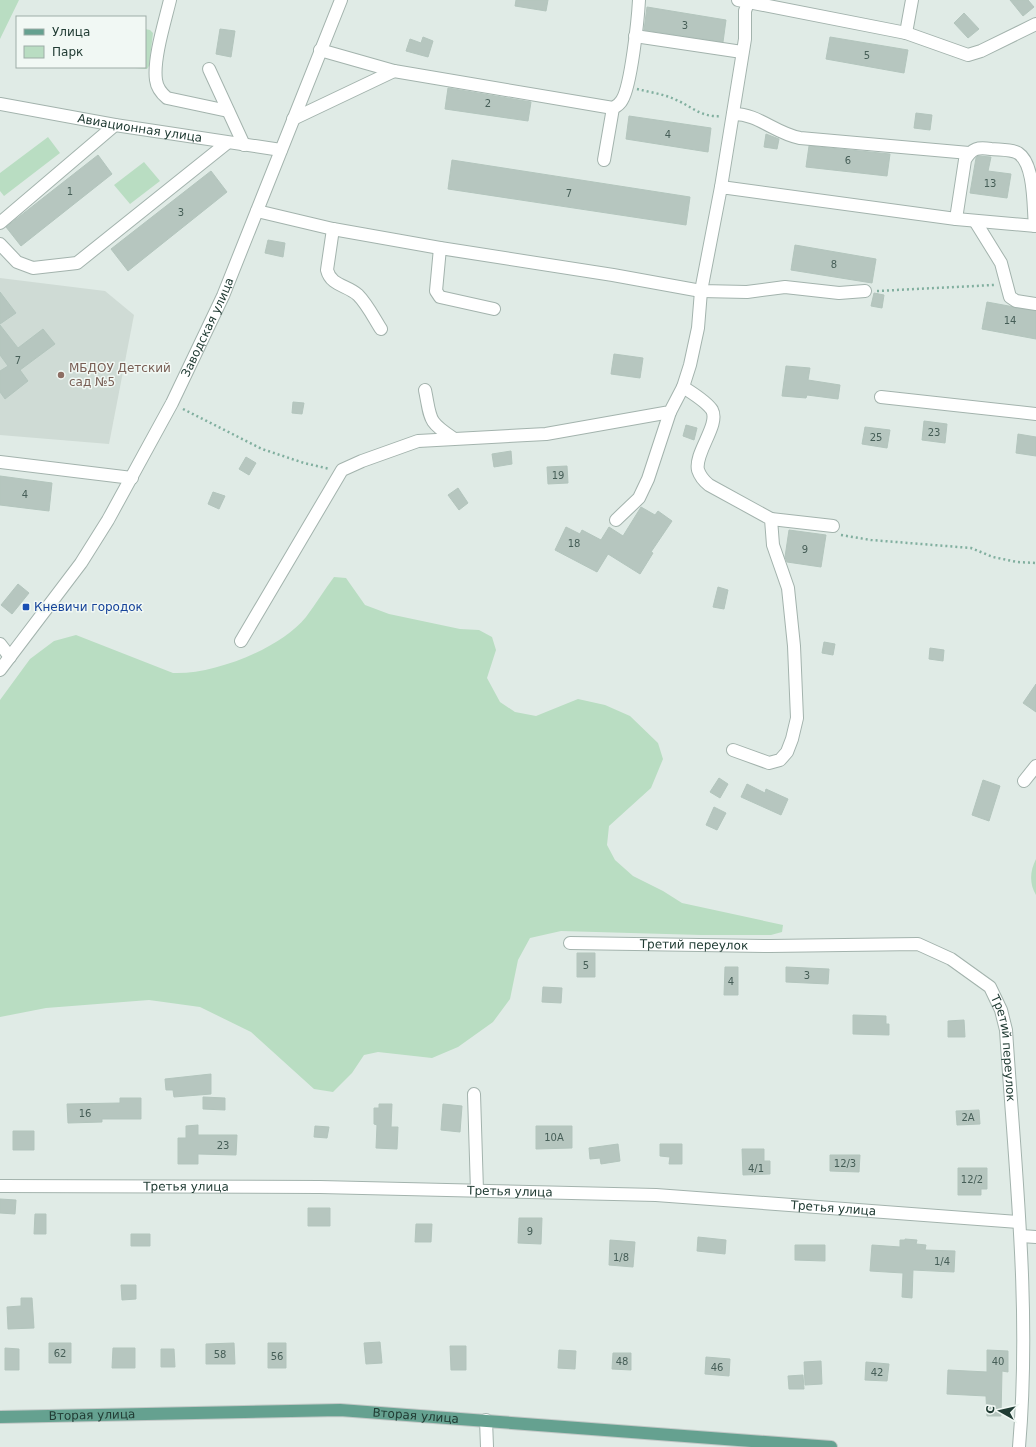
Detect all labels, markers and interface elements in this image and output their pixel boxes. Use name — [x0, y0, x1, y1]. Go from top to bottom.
legend — [16, 16, 146, 68]
house number: 3 — [682, 20, 688, 31]
text: Улица — [52, 25, 90, 39]
text: Парк — [52, 45, 83, 59]
house number: 5 — [864, 50, 870, 61]
house number: 2 — [485, 98, 491, 109]
street label: Авиационная улица — [76, 111, 203, 145]
house number: 4 — [665, 129, 671, 140]
house number: 6 — [845, 155, 851, 166]
house number: 13 — [984, 178, 996, 189]
house number: 1 — [67, 186, 73, 197]
house number: 7 — [566, 188, 572, 199]
house number: 3 — [178, 207, 184, 218]
house number: 8 — [831, 259, 837, 270]
street label: Заводская улица — [178, 276, 237, 379]
house number: 14 — [1004, 315, 1016, 326]
house number: 7 — [15, 355, 21, 366]
place label: МБДОУ Детский сад №5 — [69, 361, 171, 389]
marker: МБДОУ Детский сад №5 — [56, 370, 66, 380]
house number: 23 — [928, 427, 940, 438]
house number: 25 — [870, 432, 882, 443]
house number: 19 — [552, 470, 564, 481]
house number: 4 — [22, 489, 28, 500]
house number: 18 — [568, 538, 580, 549]
house number: 9 — [802, 544, 808, 555]
place label: Кневичи городок — [34, 600, 143, 614]
marker: Кневичи городок — [21, 602, 31, 612]
street label: Третий переулок — [639, 937, 748, 953]
house number: 5 — [583, 960, 589, 971]
house number: 3 — [804, 970, 810, 981]
house number: 4 — [728, 976, 734, 987]
street label: Третий переулок — [987, 992, 1018, 1102]
house number: 16 — [79, 1108, 91, 1119]
house number: 2А — [961, 1112, 975, 1123]
house number: 10А — [544, 1132, 564, 1143]
house number: 23 — [217, 1140, 229, 1151]
house number: 12/3 — [834, 1158, 856, 1169]
house number: 4/1 — [748, 1163, 764, 1174]
house number: 12/2 — [961, 1174, 983, 1185]
street label: Третья улица — [142, 1179, 229, 1194]
street label: Третья улица — [466, 1183, 553, 1200]
street label: Третья улица — [789, 1198, 877, 1218]
house number: 9 — [527, 1226, 533, 1237]
house number: 1/8 — [613, 1252, 629, 1263]
house number: 1/4 — [934, 1256, 950, 1267]
house number: 62 — [54, 1348, 66, 1359]
house number: 58 — [214, 1349, 226, 1360]
house number: 56 — [271, 1351, 283, 1362]
house number: 48 — [616, 1356, 628, 1367]
house number: 40 — [992, 1356, 1004, 1367]
house number: 46 — [711, 1362, 723, 1373]
house number: 42 — [871, 1367, 883, 1378]
north arrow — [980, 1391, 1020, 1431]
street label: Вторая улица — [372, 1405, 459, 1426]
text: С — [984, 1405, 998, 1415]
street label: Вторая улица — [48, 1407, 135, 1423]

